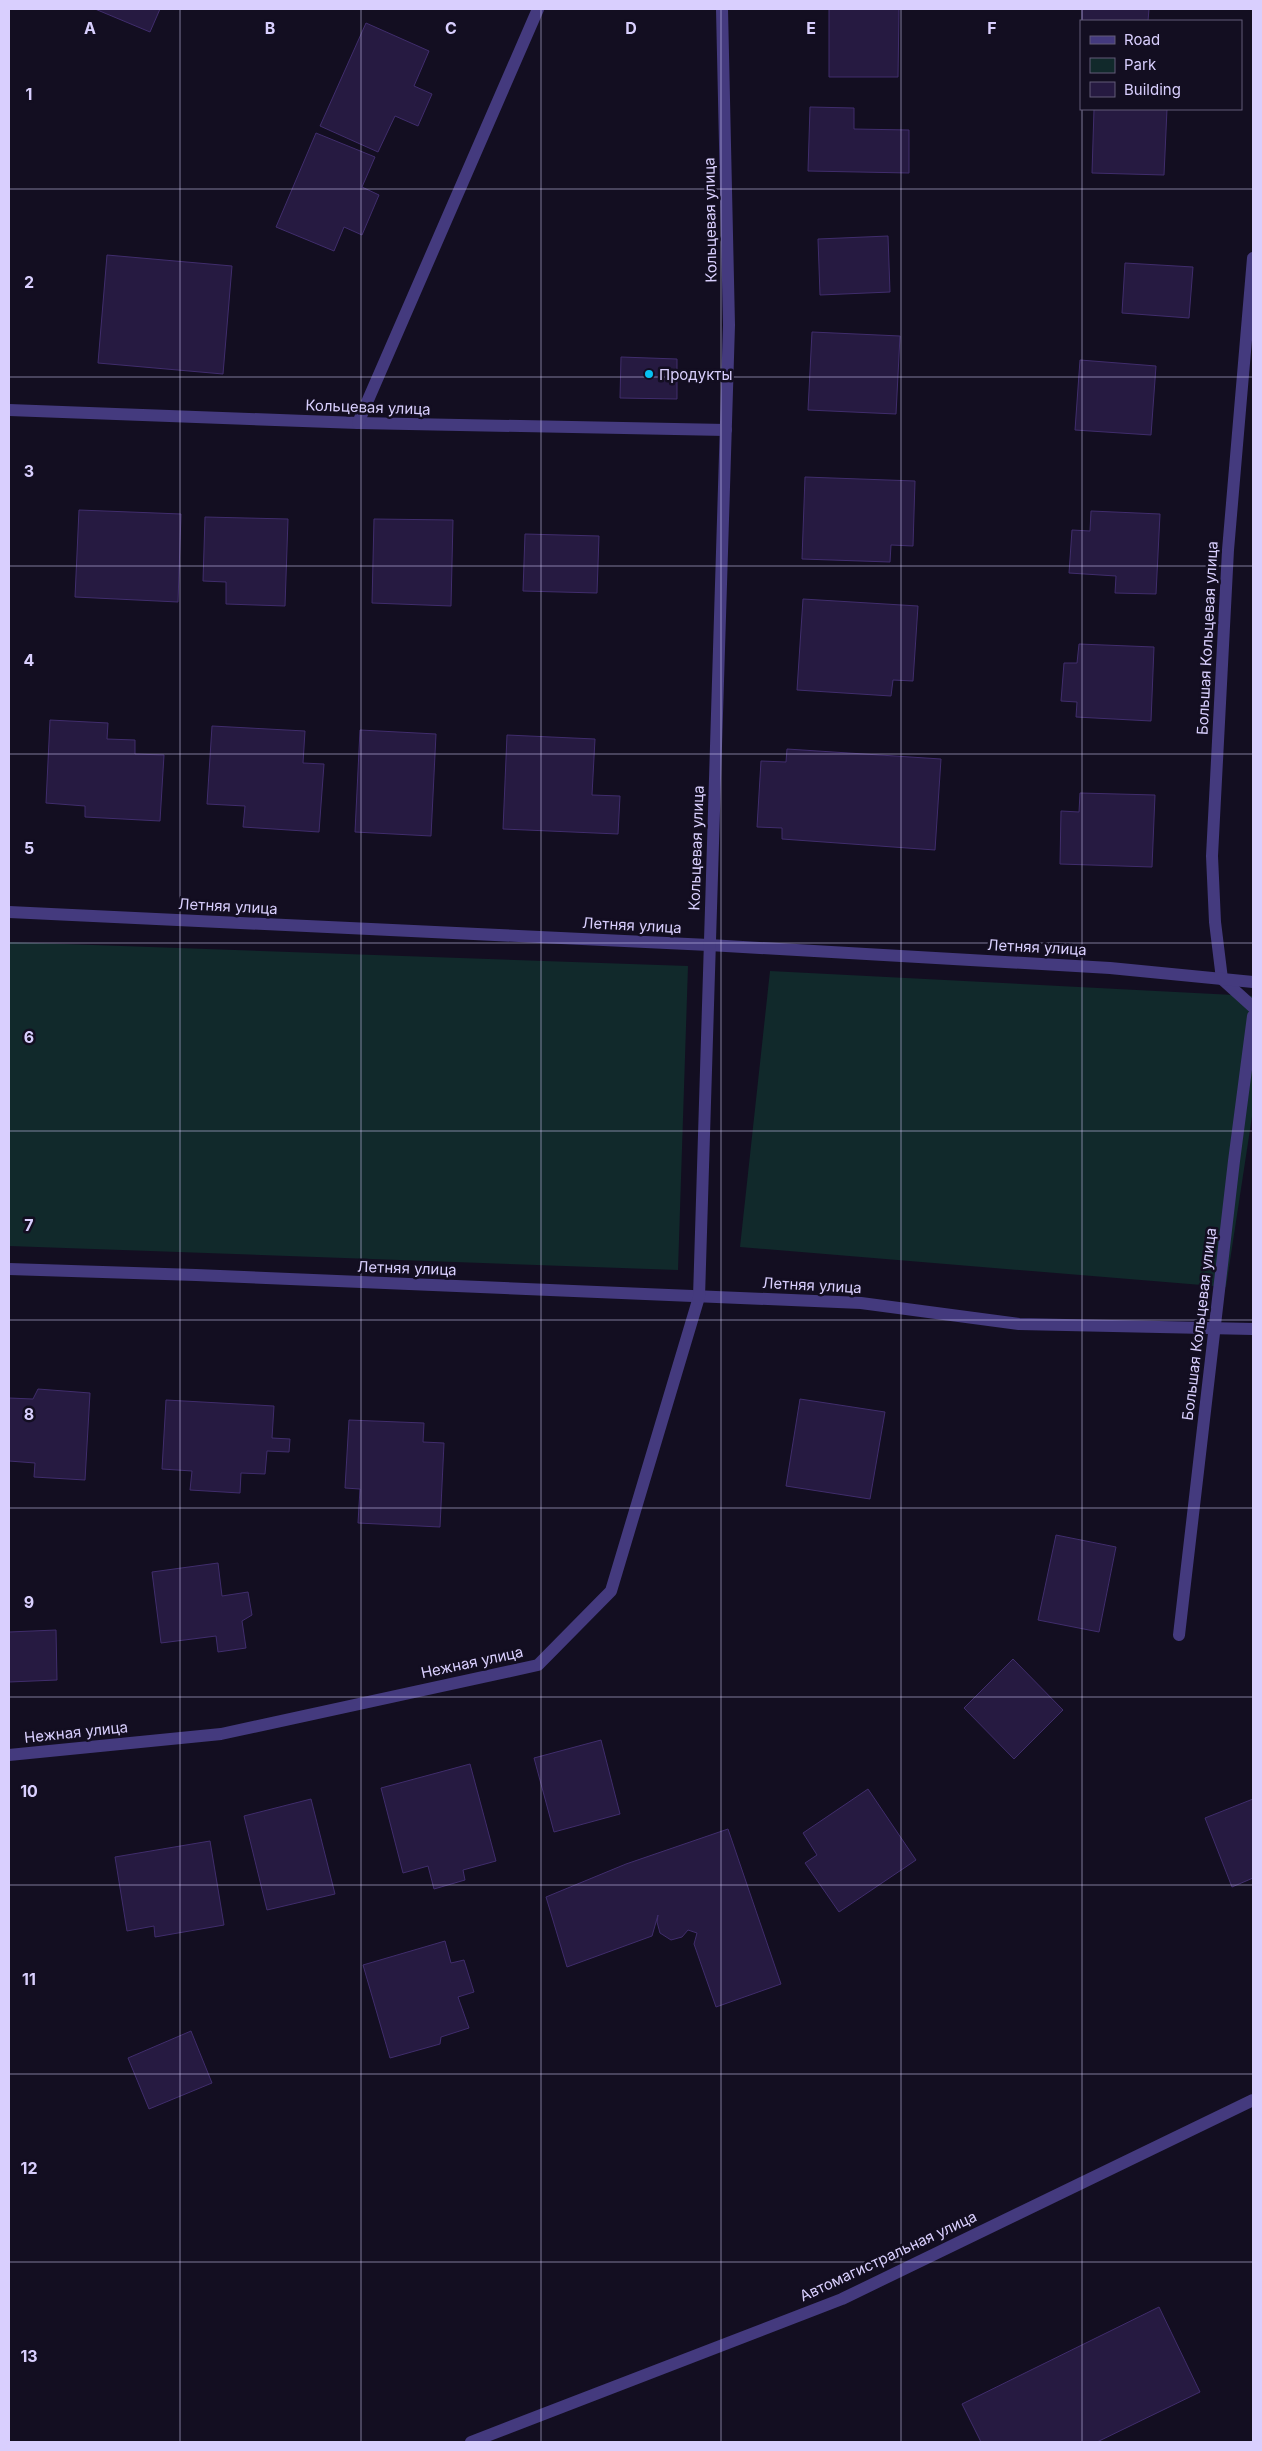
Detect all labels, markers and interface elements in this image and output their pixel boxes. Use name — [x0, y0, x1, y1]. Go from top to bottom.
text: A — [84, 18, 96, 38]
text: B — [265, 18, 275, 38]
text: C — [445, 18, 457, 38]
text: D — [625, 18, 637, 38]
text: E — [806, 18, 816, 38]
text: F — [987, 18, 997, 38]
legend — [1080, 20, 1242, 110]
text: Road — [1124, 30, 1160, 49]
text: Park — [1124, 55, 1157, 74]
text: Building — [1124, 80, 1181, 99]
text: 1 — [26, 84, 32, 104]
street label: Кольцевая улица — [699, 157, 721, 283]
text: 2 — [24, 272, 34, 292]
place label: Продукты — [659, 365, 733, 384]
marker: Продукты — [643, 368, 655, 380]
street label: Кольцевая улица — [305, 395, 431, 419]
text: 3 — [24, 461, 34, 481]
street label: Большая Кольцевая улица — [1192, 541, 1222, 735]
text: 4 — [24, 650, 35, 670]
street label: Кольцевая улица — [684, 785, 708, 911]
text: 5 — [24, 838, 34, 858]
street label: Летняя улица — [178, 894, 278, 918]
street label: Летняя улица — [582, 913, 682, 937]
street label: Летняя улица — [987, 935, 1087, 959]
text: 6 — [24, 1027, 34, 1047]
text: 7 — [24, 1215, 34, 1235]
street label: Большая Кольцевая улица — [1178, 1226, 1220, 1422]
street label: Летняя улица — [357, 1257, 457, 1279]
street label: Летняя улица — [762, 1273, 862, 1297]
text: 8 — [24, 1404, 34, 1424]
text: 9 — [24, 1592, 34, 1612]
street label: Нежная улица — [419, 1642, 525, 1682]
street label: Нежная улица — [23, 1717, 129, 1747]
text: 10 — [20, 1781, 38, 1801]
text: 11 — [22, 1969, 36, 1989]
text: 12 — [21, 2158, 37, 2178]
street label: Автомагистральная улица — [796, 2207, 980, 2305]
text: 13 — [20, 2346, 38, 2366]

